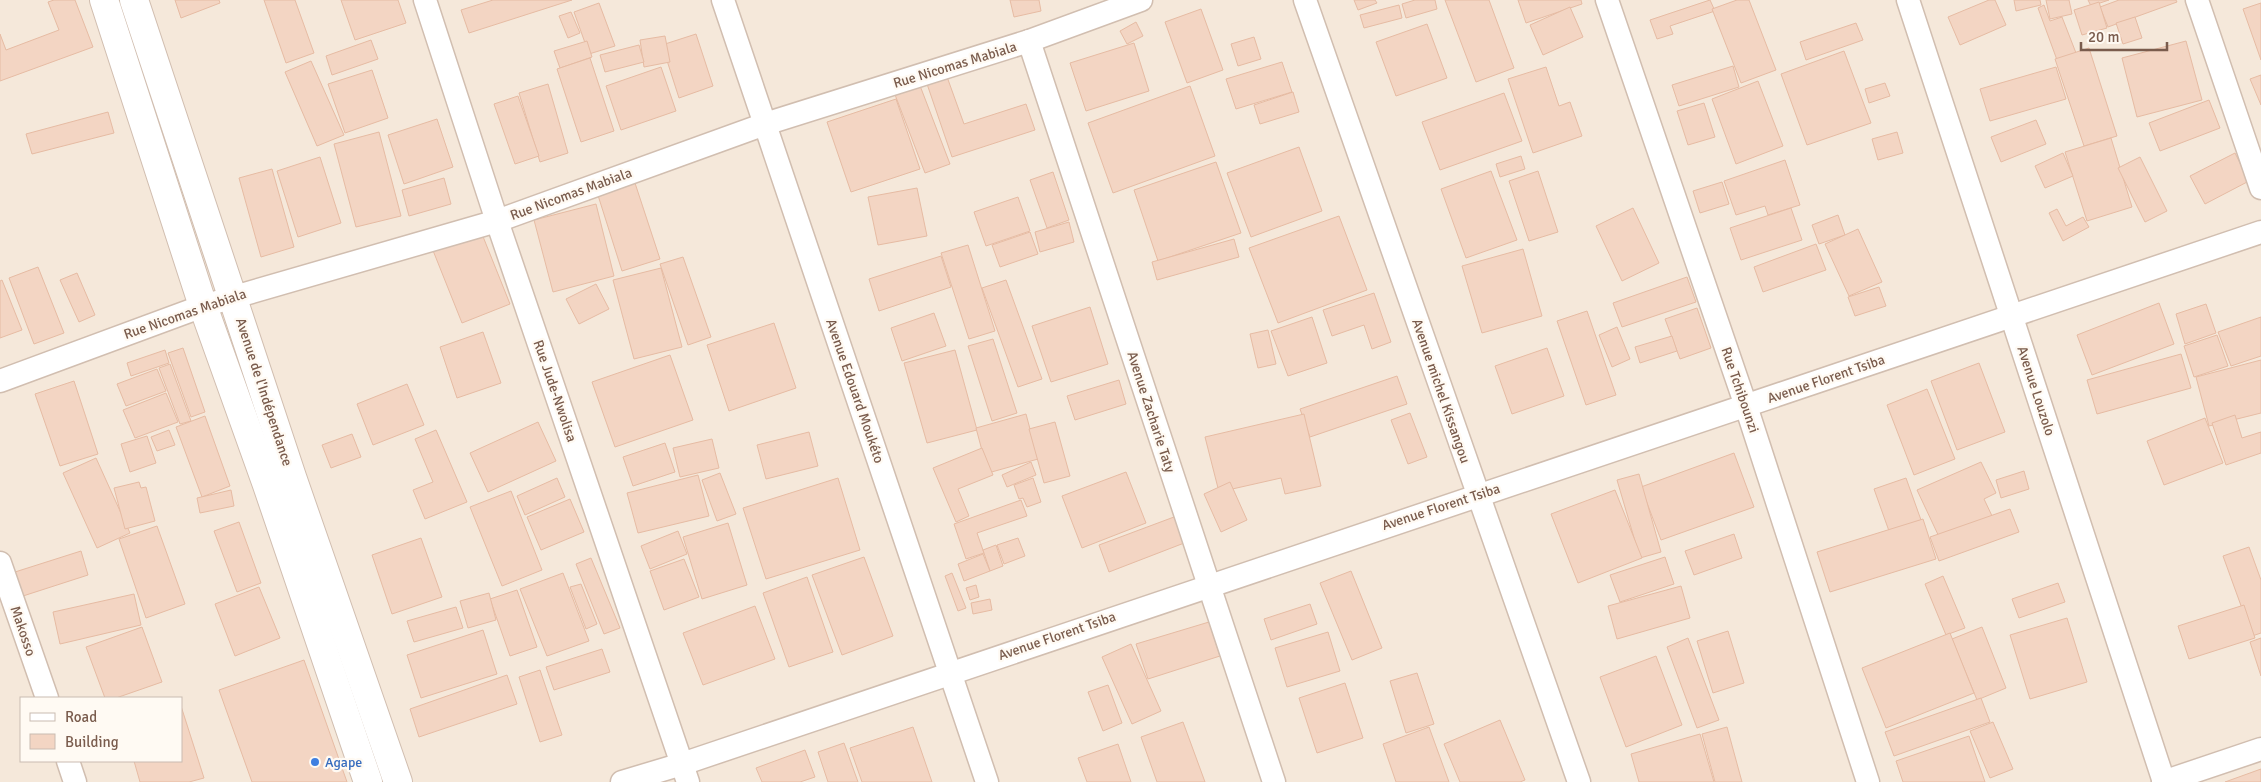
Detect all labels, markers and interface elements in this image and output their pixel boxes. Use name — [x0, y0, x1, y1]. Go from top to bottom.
scale bar — [2081, 20, 2167, 52]
text: 20 m — [2088, 28, 2119, 46]
street label: Rue Nicomas Mabiala — [891, 38, 1019, 92]
street label: Rue Nicomas Mabiala — [508, 164, 634, 224]
street label: Rue Nicomas Mabiala — [122, 285, 248, 343]
street label: Avenue de l'Indépendance — [232, 316, 296, 468]
street label: Avenue Edouard Moukéto — [822, 317, 888, 465]
street label: Avenue michel Kissangou — [1408, 317, 1474, 465]
street label: Rue Jude-Nwolisa — [530, 338, 580, 444]
street label: Avenue Louzolo — [2013, 344, 2059, 438]
street label: Rue Tchibounzi — [1717, 345, 1763, 435]
street label: Avenue Zacharie Taty — [1123, 349, 1179, 475]
street label: Avenue Florent Tsiba — [1765, 351, 1887, 407]
street label: Avenue Florent Tsiba — [1380, 480, 1502, 534]
street label: Makosso — [7, 604, 39, 658]
street label: Avenue Florent Tsiba — [996, 608, 1118, 664]
legend — [20, 697, 182, 762]
text: Road — [65, 708, 97, 726]
text: Building — [65, 733, 119, 751]
place label: Agape — [325, 754, 362, 771]
marker: Agape — [309, 756, 321, 768]

